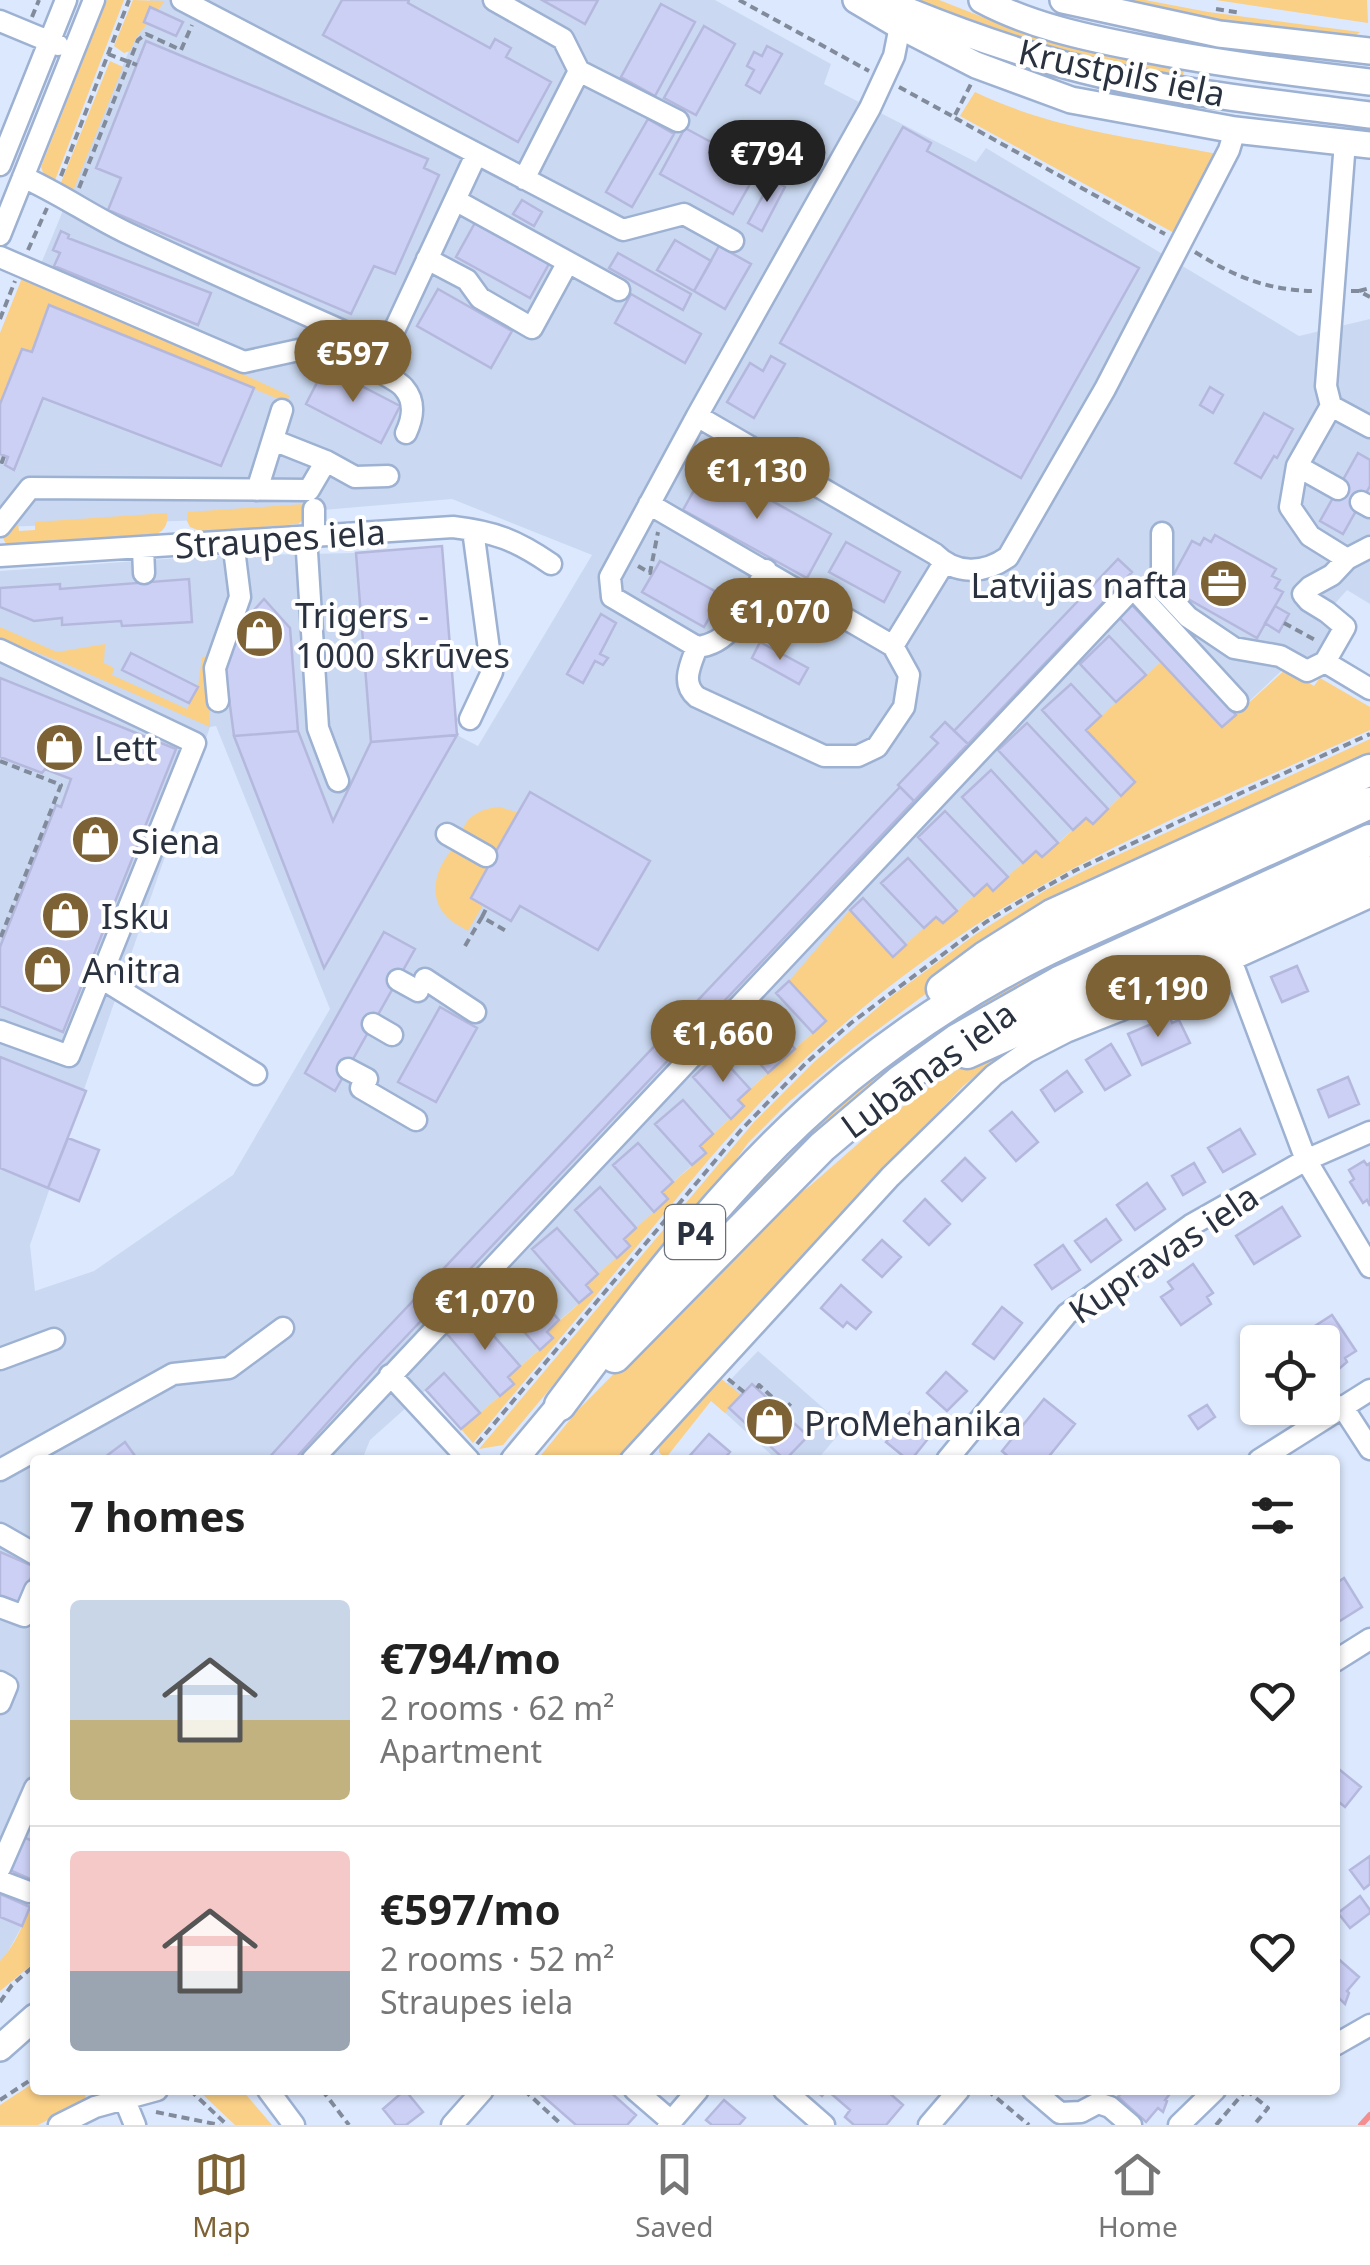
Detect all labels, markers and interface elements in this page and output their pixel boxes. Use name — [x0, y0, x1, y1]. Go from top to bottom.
street label: Krustpils iela — [1014, 27, 1230, 117]
pin: €794 — [708, 120, 826, 205]
text: €794 — [730, 131, 804, 174]
pin: €597 — [294, 320, 412, 405]
text: €597 — [316, 331, 390, 374]
pin: €1,130 — [676, 437, 838, 522]
text: €1,130 — [707, 448, 807, 491]
street label: Straupes iela — [173, 507, 387, 569]
office icon: Latvijas nafta — [1197, 558, 1249, 610]
place label: Latvijas nafta — [970, 561, 1188, 608]
pin: €1,070 — [699, 578, 861, 663]
text: €1,070 — [730, 589, 830, 632]
place label: Trigers - 1000 skrūves — [295, 591, 510, 678]
shop icon: Trigers - 1000 skrūves — [234, 608, 286, 660]
shop icon: Lett — [33, 721, 85, 773]
place label: Lett — [94, 724, 157, 771]
shop icon: Siena — [70, 814, 122, 866]
place label: Siena — [131, 817, 220, 864]
shop icon: Isku — [40, 889, 92, 941]
place label: Isku — [101, 892, 170, 939]
shop icon: Anitra — [21, 943, 73, 995]
place label: Anitra — [82, 946, 181, 993]
pin: €1,190 — [1077, 955, 1239, 1040]
text: €1,190 — [1108, 966, 1208, 1009]
street label: Lubānas iela — [831, 990, 1025, 1148]
pin: €1,660 — [642, 1000, 804, 1085]
text: €1,660 — [673, 1011, 773, 1054]
street label: Kupravas iela — [1059, 1172, 1267, 1334]
road number: P4 — [665, 1205, 725, 1259]
pin: €1,070 — [404, 1268, 566, 1353]
text: €1,070 — [435, 1279, 535, 1322]
map controls — [1240, 1325, 1340, 1425]
button: locate — [1240, 1325, 1340, 1425]
shop icon: ProMehanika — [743, 1396, 795, 1448]
place label: ProMehanika — [804, 1399, 1022, 1446]
text: 7 homes — [70, 1487, 246, 1544]
icon: filters — [1245, 1488, 1300, 1543]
text: €794/mo — [380, 1629, 561, 1686]
icon: home — [150, 1640, 270, 1760]
icon: heart — [1245, 1673, 1300, 1728]
text: 2 rooms · 62 m² — [380, 1686, 614, 1729]
text: Apartment — [380, 1729, 542, 1772]
text: €597/mo — [380, 1880, 561, 1937]
icon: home — [150, 1891, 270, 2011]
icon: heart — [1245, 1924, 1300, 1979]
text: 2 rooms · 52 m² — [380, 1937, 614, 1980]
text: Straupes iela — [380, 1980, 573, 2023]
tab: Map — [192, 2147, 251, 2245]
tab: Saved — [635, 2147, 713, 2245]
tab: Home — [1098, 2147, 1178, 2245]

